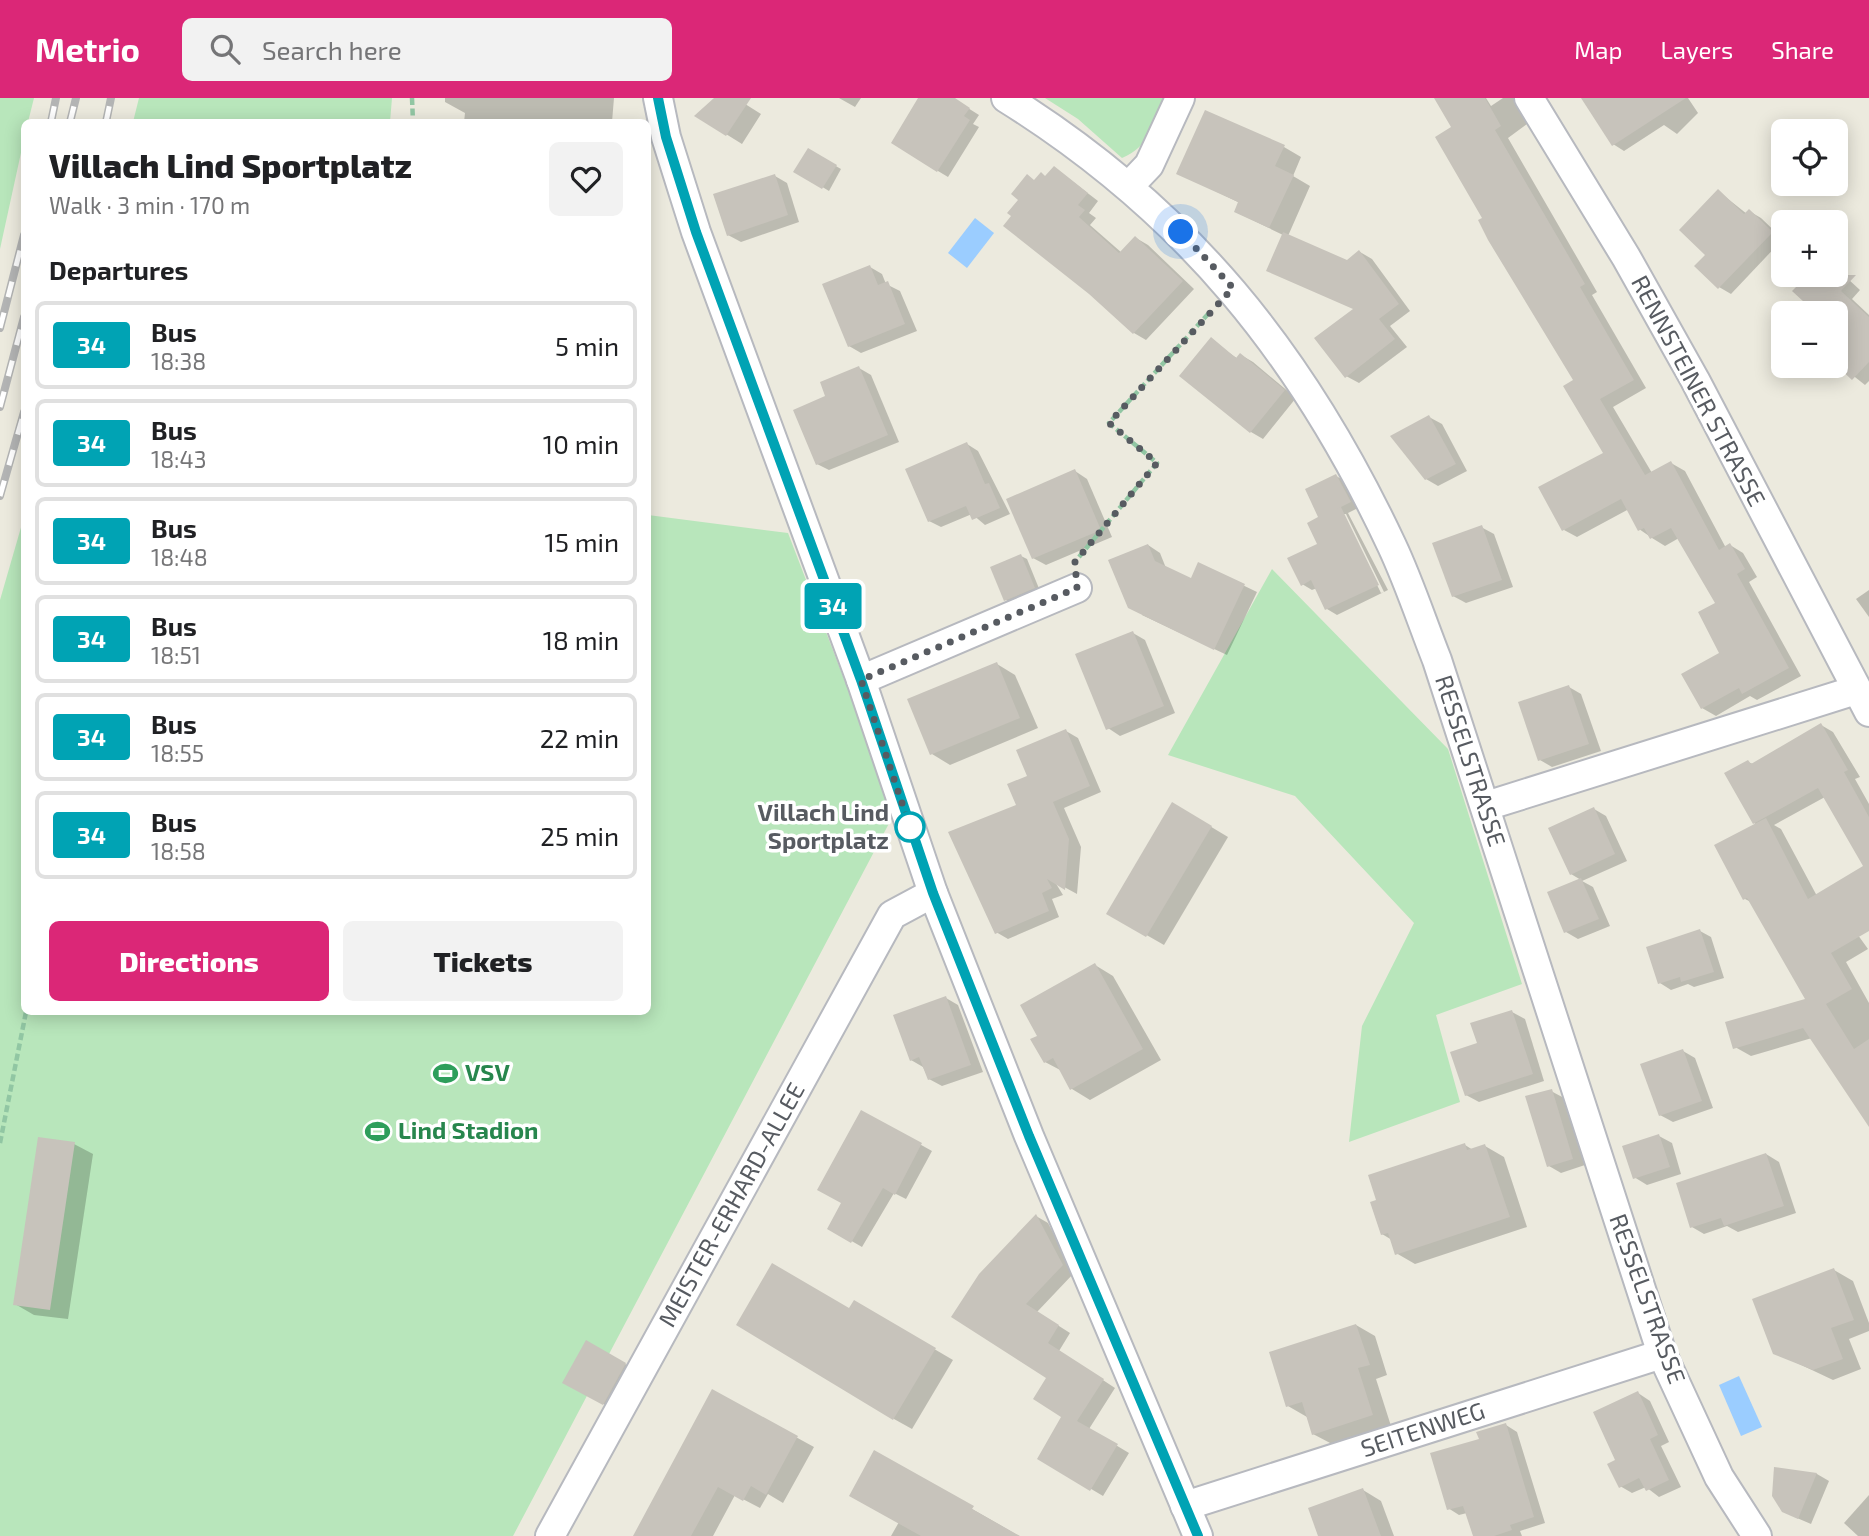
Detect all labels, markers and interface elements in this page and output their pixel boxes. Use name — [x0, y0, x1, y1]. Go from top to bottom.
search box — [182, 18, 672, 81]
text: Metrio — [35, 29, 140, 69]
icon: search — [206, 30, 244, 68]
text: Search here — [262, 34, 402, 65]
text: Map — [1574, 35, 1622, 64]
text: Layers — [1660, 35, 1733, 64]
text: Share — [1771, 35, 1834, 64]
map controls — [1771, 119, 1848, 378]
button: locate — [1771, 119, 1848, 196]
button: heart — [549, 142, 623, 216]
text: Villach Lind Sportplatz — [49, 145, 412, 185]
text: Walk · 3 min · 170 m — [49, 191, 250, 219]
button: + — [1771, 210, 1848, 287]
your location — [1163, 214, 1198, 249]
text: Departures — [49, 254, 188, 285]
street label: RENNSTEINER STRASSE — [1626, 270, 1773, 511]
button: − — [1771, 301, 1848, 378]
text: Bus — [151, 316, 197, 347]
text: 34 — [77, 330, 106, 359]
text: 5 min — [555, 330, 619, 361]
text: 18:38 — [151, 347, 206, 375]
text: Bus — [151, 414, 197, 445]
text: 34 — [77, 428, 106, 457]
text: 10 min — [543, 428, 619, 459]
text: 18:43 — [151, 445, 206, 473]
text: Bus — [151, 512, 197, 543]
text: 34 — [77, 526, 106, 555]
text: 15 min — [545, 526, 619, 557]
text: 18:48 — [151, 543, 208, 571]
line badge: 34 — [802, 583, 864, 629]
text: 34 — [819, 591, 847, 620]
text: Bus — [151, 610, 197, 641]
text: 34 — [77, 624, 106, 653]
text: 18 min — [543, 624, 619, 655]
text: 18:51 — [151, 641, 201, 669]
street label: RESSELSTRASSE — [1430, 671, 1513, 850]
text: Bus — [151, 708, 197, 739]
text: 34 — [77, 722, 106, 751]
text: 22 min — [540, 722, 619, 753]
text: 18:55 — [151, 739, 204, 767]
place label: Villach Lind Sportplatz — [758, 797, 889, 854]
text: Bus — [151, 806, 197, 837]
marker: Villach Lind Sportplatz — [895, 812, 925, 842]
text: 34 — [77, 820, 106, 849]
text: 25 min — [540, 820, 619, 851]
text: 18:58 — [151, 837, 206, 865]
button: Directions — [49, 921, 329, 1001]
button: Tickets — [343, 921, 623, 1001]
place label: VSV — [465, 1057, 510, 1086]
sports icon: VSV — [431, 1059, 459, 1087]
street label: MEISTER-ERHARD-ALLEE — [651, 1077, 810, 1331]
place label: Lind Stadion — [398, 1115, 538, 1144]
sports icon: Lind Stadion — [364, 1117, 392, 1145]
street label: RESSELSTRASSE — [1604, 1210, 1693, 1387]
street label: SEITENWEG — [1357, 1395, 1488, 1462]

